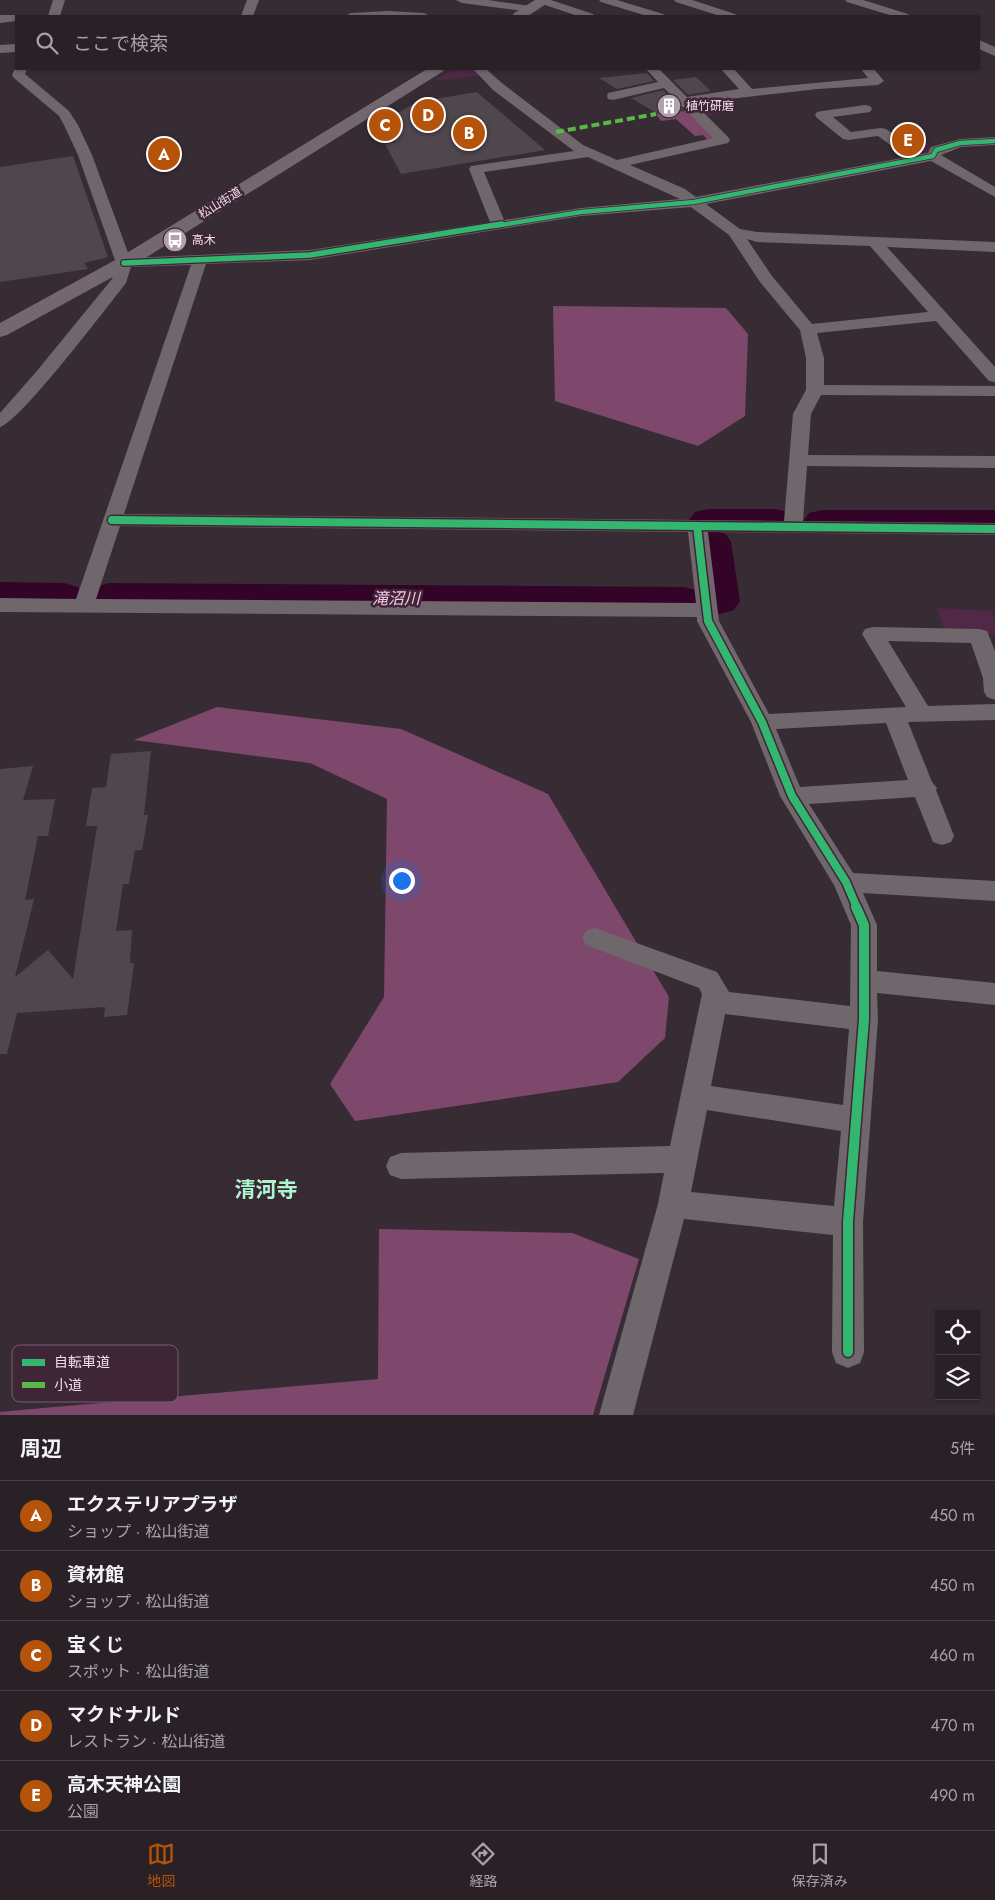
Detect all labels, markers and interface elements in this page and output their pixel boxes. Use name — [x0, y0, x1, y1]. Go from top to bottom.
search box — [15, 15, 980, 70]
icon: search — [33, 29, 61, 57]
text: ここで検索 — [73, 30, 168, 57]
building icon: 植竹研磨 — [656, 93, 682, 119]
pin: D — [412, 96, 444, 134]
place label: 植竹研磨 — [686, 97, 734, 115]
pin: C — [369, 106, 401, 144]
pin: B — [453, 114, 485, 152]
pin: E — [892, 121, 924, 159]
pin: A — [148, 135, 180, 173]
street label: 松山街道 — [195, 183, 245, 223]
bus stop icon: 高木 — [162, 227, 188, 253]
place label: 高木 — [192, 231, 216, 249]
water label: 滝沼川 — [372, 587, 422, 610]
your location — [389, 868, 415, 894]
district label: 清河寺 — [235, 1175, 298, 1205]
map controls — [935, 1310, 980, 1400]
button: locate — [935, 1310, 980, 1355]
legend — [12, 1345, 178, 1402]
text: 自転車道 — [54, 1352, 110, 1372]
button: layers — [935, 1355, 980, 1400]
text: 小道 — [54, 1375, 82, 1395]
text: 周辺 — [20, 1434, 62, 1464]
text: 5件 — [950, 1437, 975, 1460]
text: エクステリアプラザ — [67, 1491, 237, 1518]
text: A — [30, 1504, 42, 1527]
text: 450 m — [930, 1504, 975, 1527]
text: ショップ · 松山街道 — [67, 1520, 209, 1543]
text: 資材館 — [67, 1561, 124, 1588]
text: B — [31, 1574, 41, 1597]
text: 450 m — [930, 1574, 975, 1597]
text: ショップ · 松山街道 — [67, 1590, 209, 1613]
text: 宝くじ — [67, 1631, 124, 1658]
text: C — [30, 1644, 42, 1667]
text: 460 m — [930, 1644, 975, 1667]
text: スポット · 松山街道 — [67, 1660, 209, 1683]
text: マクドナルド — [67, 1701, 181, 1728]
text: D — [30, 1714, 42, 1737]
text: 470 m — [930, 1714, 975, 1737]
text: レストラン · 松山街道 — [67, 1730, 225, 1753]
text: 高木天神公園 — [67, 1771, 181, 1798]
text: E — [31, 1784, 41, 1807]
text: 490 m — [930, 1784, 975, 1807]
text: 公園 — [67, 1800, 99, 1823]
tab: 地図 — [147, 1840, 175, 1891]
tab: 経路 — [469, 1840, 497, 1891]
tab: 保存済み — [792, 1840, 848, 1891]

